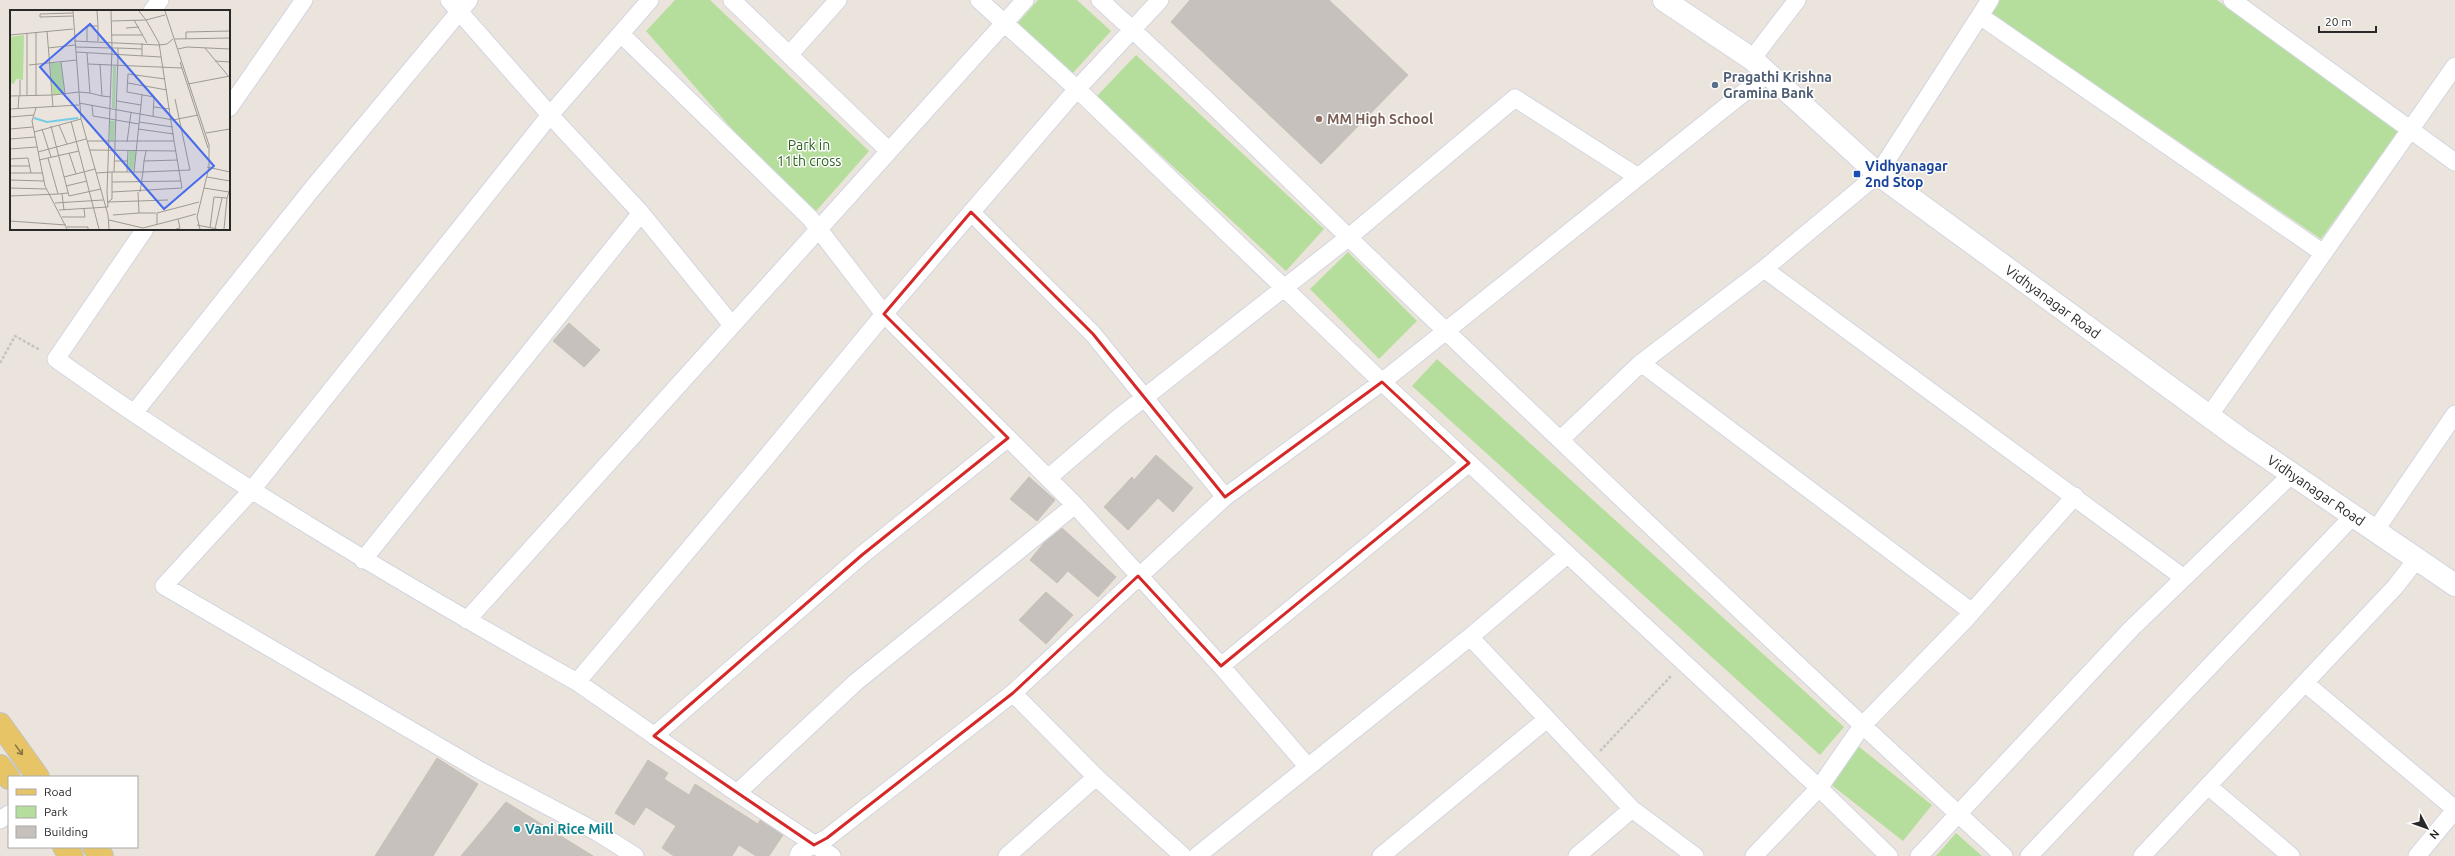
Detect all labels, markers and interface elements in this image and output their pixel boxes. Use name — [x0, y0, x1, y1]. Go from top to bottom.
scale bar — [2319, 8, 2376, 34]
inset map — [10, 10, 230, 230]
text: 20 m — [2325, 15, 2352, 28]
place label: Pragathi Krishna Gramina Bank — [1723, 69, 1832, 101]
marker: Pragathi Krishna Gramina Bank — [1710, 80, 1720, 90]
place label: MM High School — [1327, 111, 1433, 127]
marker: MM High School — [1314, 114, 1324, 124]
park label: Park in 11th cross — [777, 137, 841, 169]
place label: Vidhyanagar 2nd Stop — [1865, 158, 1948, 190]
marker: Vidhyanagar 2nd Stop — [1852, 169, 1862, 179]
street label: Vidhyanagar Road — [2002, 262, 2103, 342]
street label: Vidhyanagar Road — [2264, 452, 2368, 529]
one-way arrow — [15, 745, 23, 756]
legend — [8, 776, 138, 848]
text: Road — [44, 785, 72, 798]
text: Park — [44, 805, 68, 818]
north arrow — [2407, 808, 2447, 848]
place label: Vani Rice Mill — [525, 821, 613, 837]
marker: Vani Rice Mill — [512, 824, 522, 834]
text: Building — [44, 825, 88, 838]
text: N — [2427, 828, 2442, 842]

